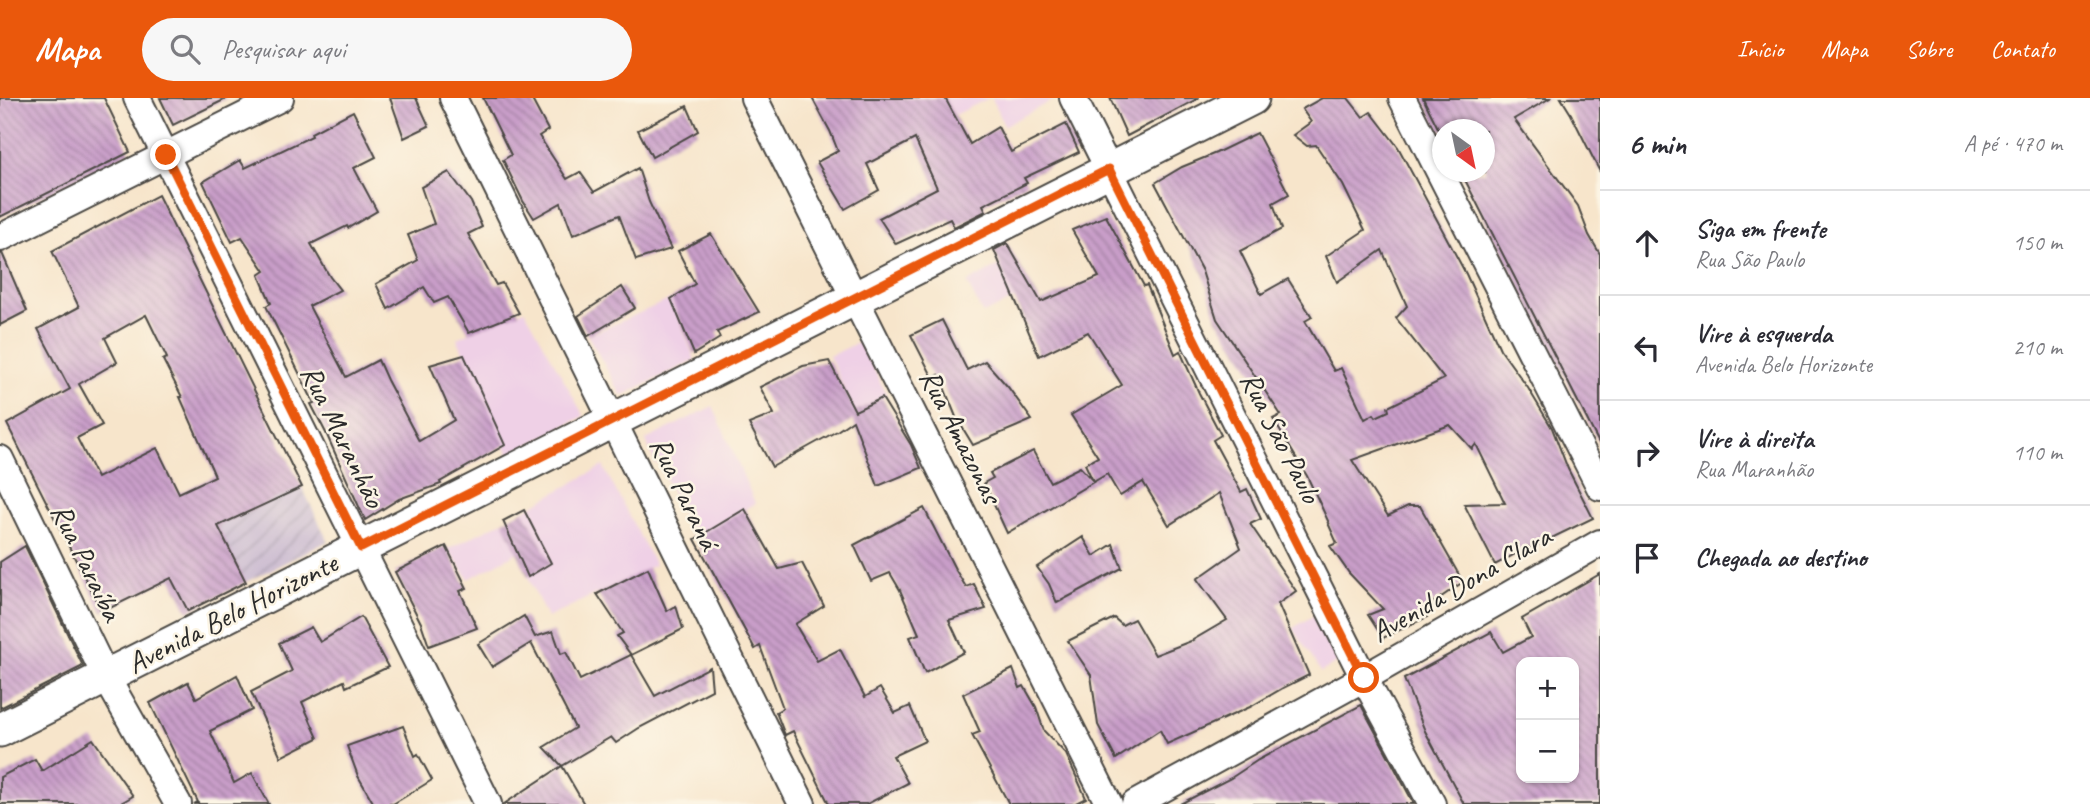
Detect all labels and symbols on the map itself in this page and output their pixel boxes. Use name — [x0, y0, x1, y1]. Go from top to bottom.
north arrow — [1432, 119, 1495, 182]
route end — [150, 139, 181, 170]
street label: Rua Maranhão — [292, 358, 394, 515]
street label: Rua Amazonas — [911, 363, 1012, 512]
street label: Rua São Paulo — [1232, 365, 1331, 510]
street label: Rua Paraná — [641, 430, 730, 558]
street label: Rua Paraíba — [42, 497, 132, 629]
street label: Avenida Dona Clara — [1364, 516, 1560, 651]
street label: Avenida Belo Horizonte — [121, 543, 345, 682]
route start — [1348, 662, 1379, 693]

